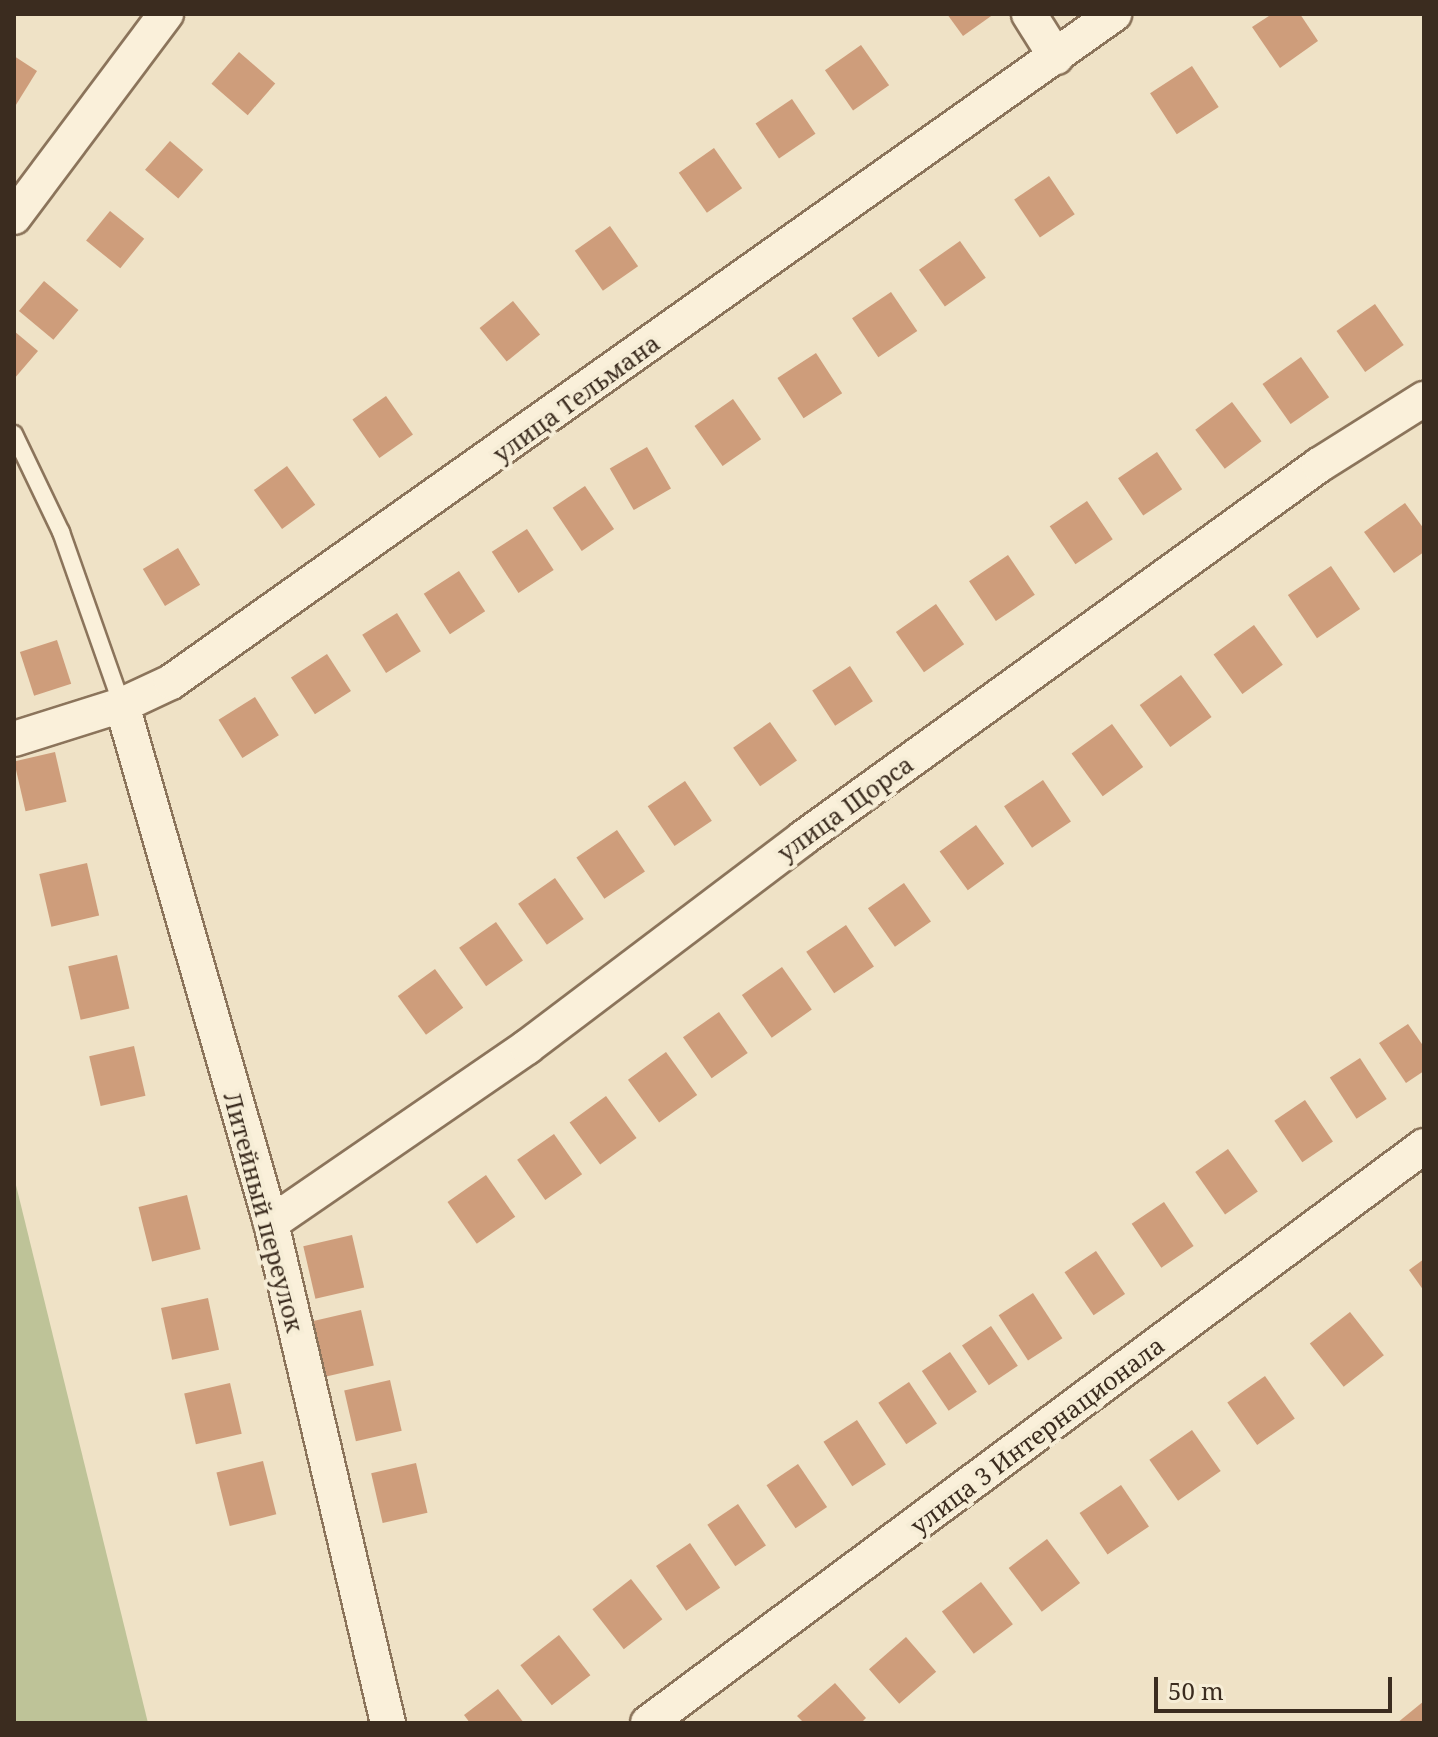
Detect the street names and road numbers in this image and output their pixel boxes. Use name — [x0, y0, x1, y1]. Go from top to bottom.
street label: улица Тельмана — [487, 328, 665, 468]
street label: улица Щорса — [772, 749, 918, 867]
street label: Литейный переулок — [218, 1089, 310, 1335]
street label: улица 3 Интернационала — [905, 1330, 1169, 1540]

